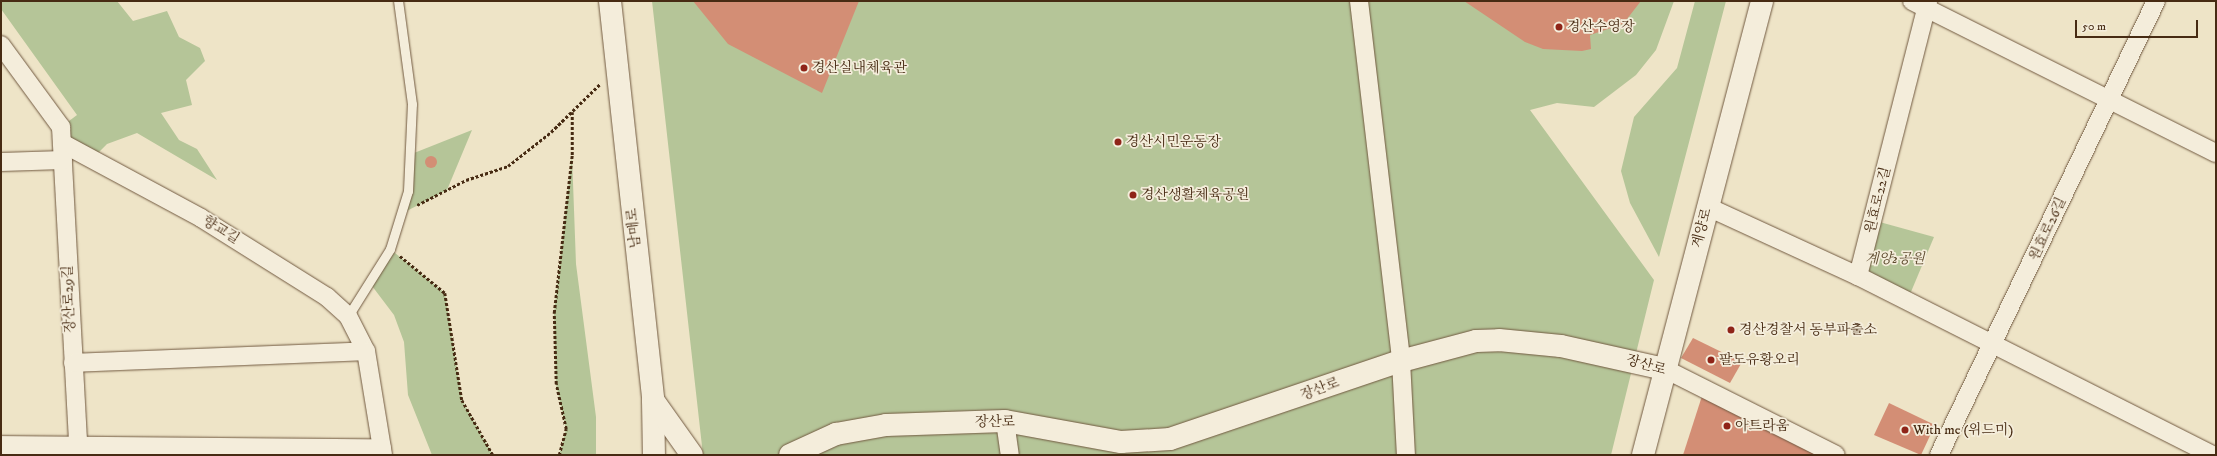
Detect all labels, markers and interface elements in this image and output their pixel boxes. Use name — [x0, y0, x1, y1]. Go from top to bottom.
scale bar — [2077, 12, 2200, 38]
place label: 경산수영장 — [1567, 19, 1635, 35]
text: 50 m — [2082, 19, 2106, 34]
marker: 경산수영장 — [1554, 22, 1564, 32]
place label: 경산실내체육관 — [812, 60, 907, 76]
marker: 경산실내체육관 — [799, 63, 809, 73]
place label: 경산시민운동장 — [1126, 134, 1221, 150]
marker: 경산시민운동장 — [1113, 137, 1123, 147]
street label: 원효로22길 — [1862, 165, 1894, 235]
place label: 경산생활체육공원 — [1141, 187, 1249, 203]
marker: 경산생활체육공원 — [1128, 190, 1138, 200]
street label: 원효로26길 — [2026, 195, 2070, 263]
street label: 계양로 — [1689, 206, 1715, 250]
street label: 남매로 — [624, 207, 644, 249]
street label: 향교길 — [199, 212, 243, 248]
park label: 계양2공원 — [1865, 251, 1925, 267]
street label: 장산로29길 — [59, 265, 79, 333]
place label: 경산경찰서 동부파출소 — [1739, 322, 1877, 338]
marker: 경산경찰서 동부파출소 — [1726, 325, 1736, 335]
street label: 장산로 — [1624, 351, 1668, 379]
place label: 팔도유황오리 — [1719, 352, 1800, 368]
marker: 팔도유황오리 — [1706, 355, 1716, 365]
street label: 장산로 — [1298, 374, 1342, 404]
street label: 장산로 — [975, 414, 1015, 430]
place label: 아트라움 — [1735, 418, 1789, 434]
marker: 아트라움 — [1722, 421, 1732, 431]
place label: With me (위드미) — [1913, 422, 2013, 438]
marker: With me (위드미) — [1900, 425, 1910, 435]

